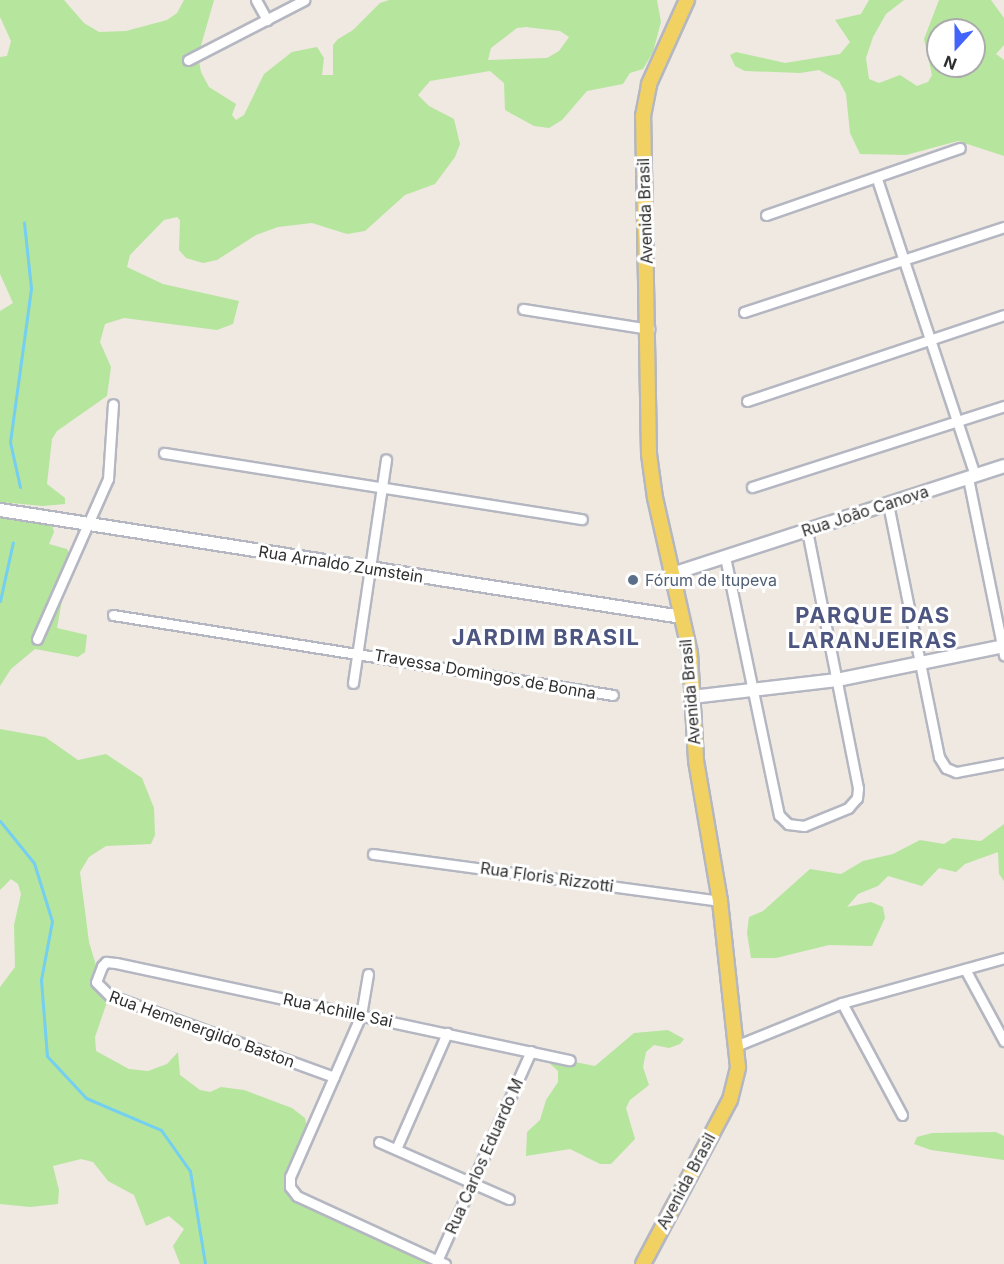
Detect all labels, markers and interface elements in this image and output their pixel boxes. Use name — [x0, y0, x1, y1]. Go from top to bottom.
north arrow — [926, 18, 986, 78]
text: N — [941, 51, 960, 74]
street label: Avenida Brasil — [634, 158, 656, 264]
street label: Rua João Canova — [799, 481, 931, 541]
street label: Rua Arnaldo Zumstein — [257, 541, 425, 587]
place label: Fórum de Itupeva — [645, 570, 777, 590]
marker: Fórum de Itupeva — [626, 573, 640, 587]
district label: PARQUE DAS LARANJEIRAS — [788, 602, 958, 654]
district label: JARDIM BRASIL — [452, 625, 640, 651]
street label: Avenida Brasil — [676, 638, 704, 746]
street label: Travessa Domingos de Bonna — [373, 645, 597, 703]
street label: Rua Floris Rizzotti — [479, 858, 615, 896]
street label: Rua Hemenergildo Baston — [107, 986, 297, 1072]
street label: Rua Achille Sai — [281, 989, 395, 1031]
street label: Rua Carlos Eduardo M — [441, 1075, 527, 1237]
street label: Avenida Brasil — [653, 1130, 719, 1232]

